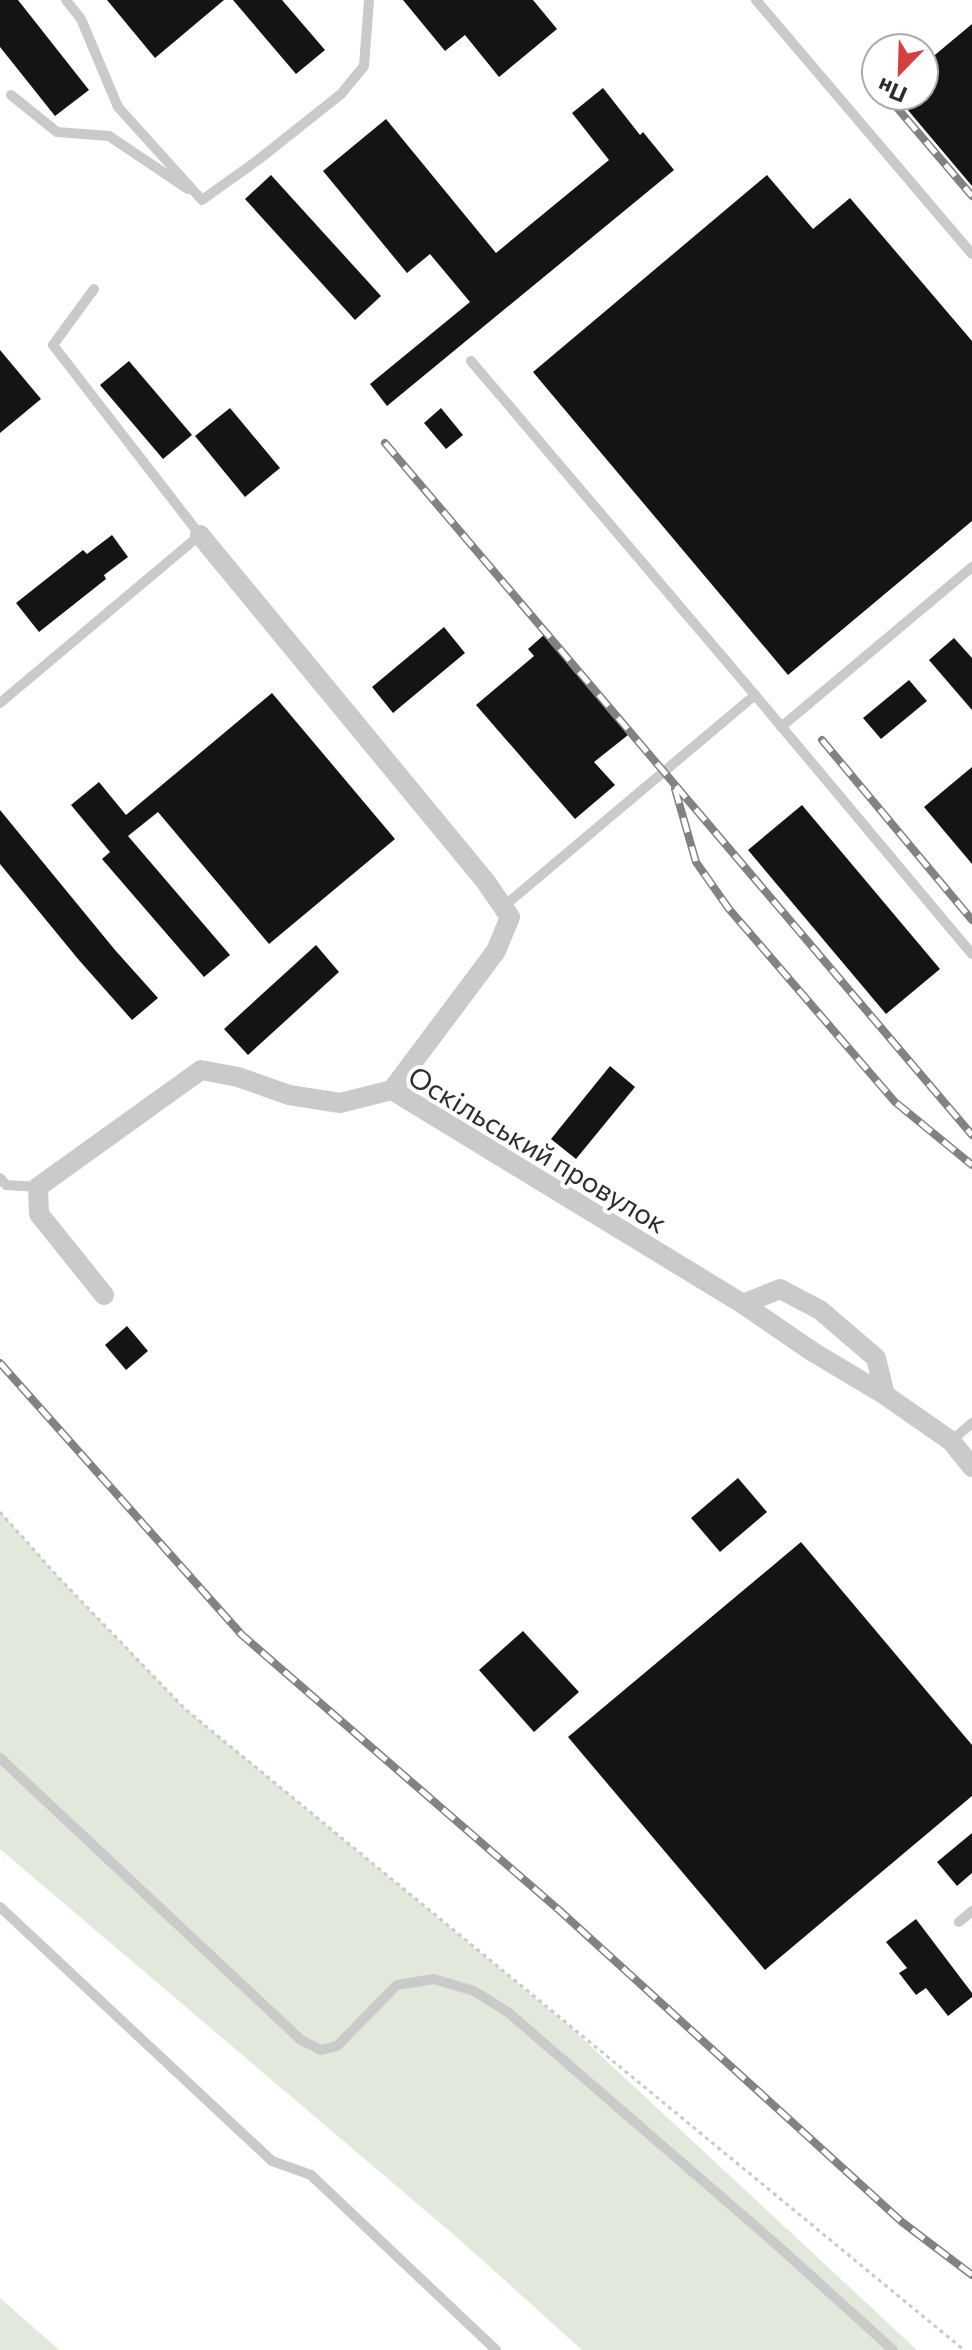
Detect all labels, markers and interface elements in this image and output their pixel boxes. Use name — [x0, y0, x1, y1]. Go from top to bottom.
north arrow — [860, 32, 940, 112]
text: Пн — [873, 73, 911, 109]
street label: Оскільський провулок — [403, 1058, 673, 1240]

